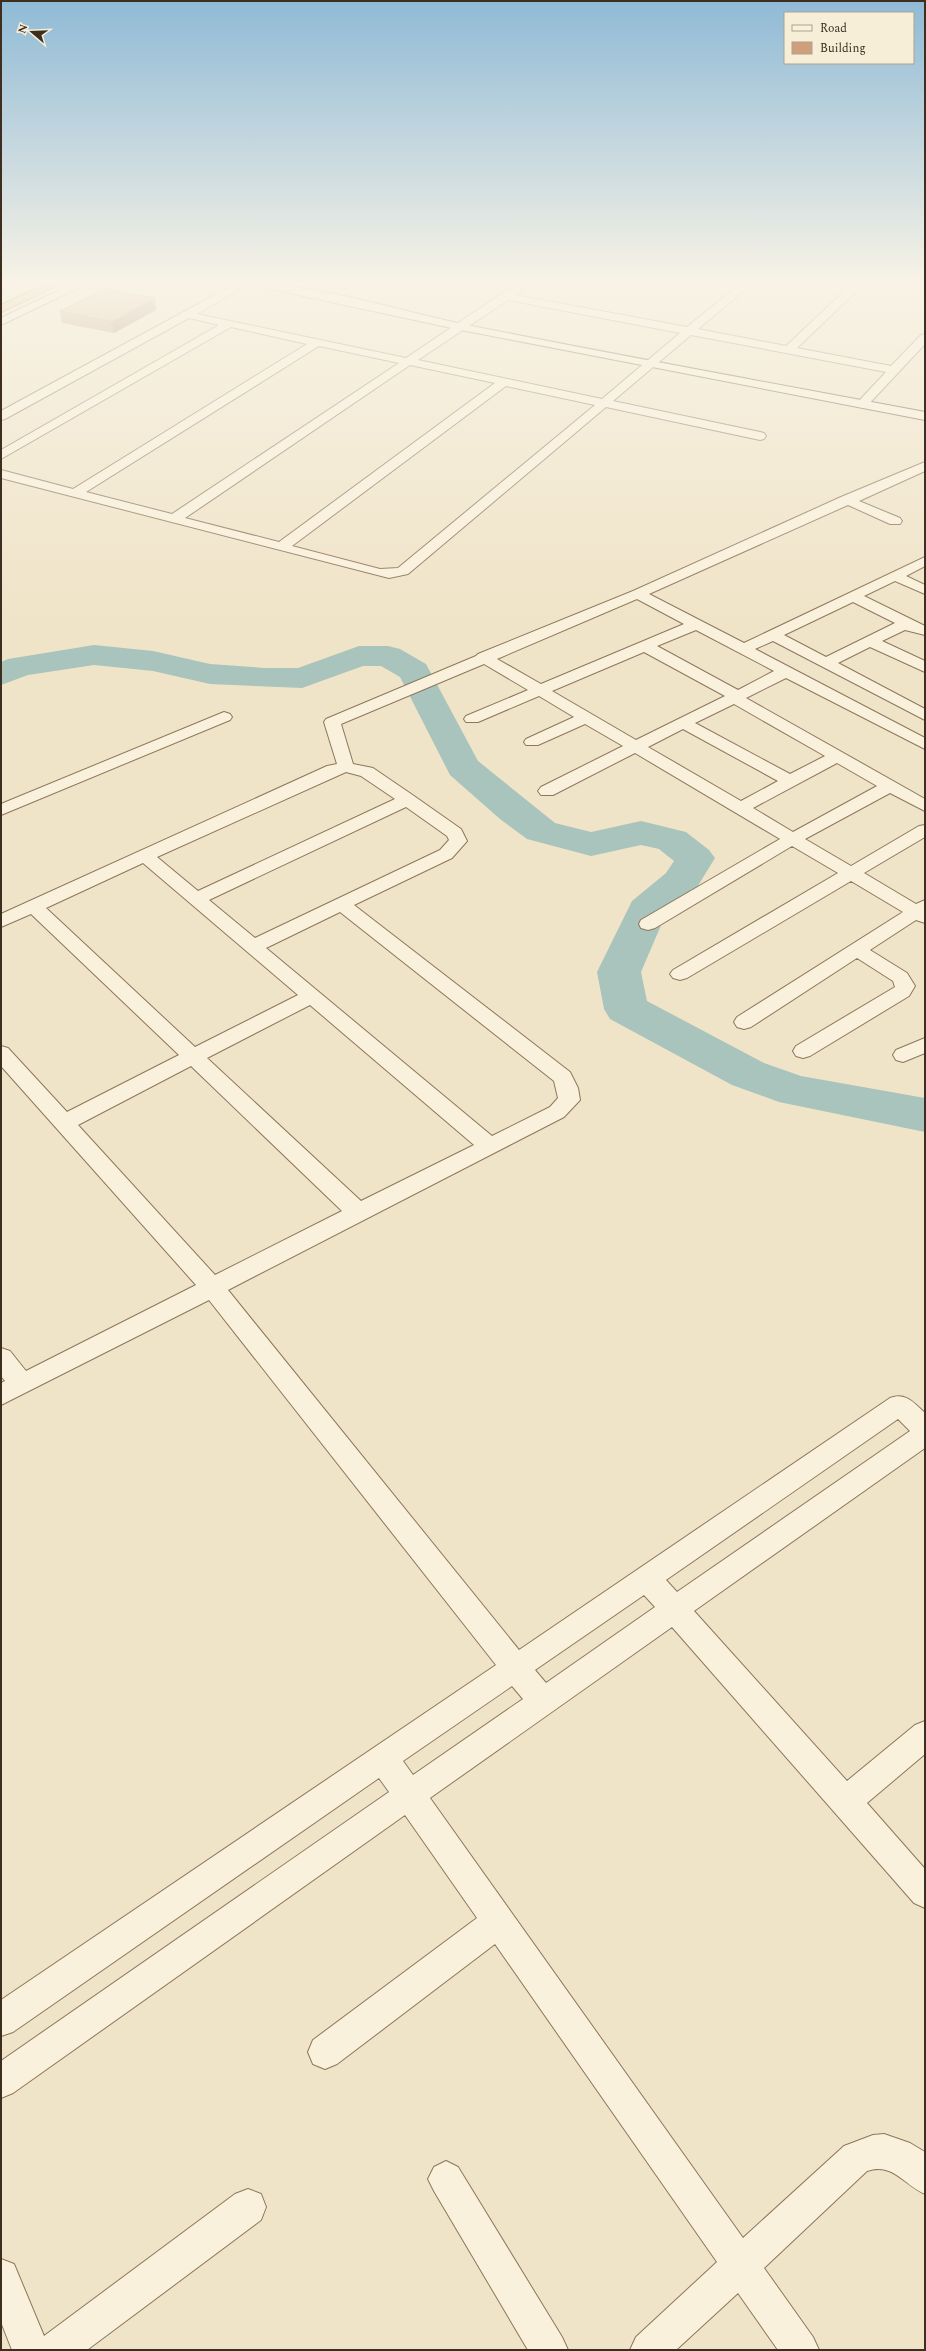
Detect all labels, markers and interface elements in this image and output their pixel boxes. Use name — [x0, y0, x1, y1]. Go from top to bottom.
north arrow — [12, 12, 52, 52]
legend — [784, 12, 914, 64]
text: Road — [820, 19, 847, 38]
text: N — [14, 22, 33, 36]
text: Building — [820, 39, 866, 58]

